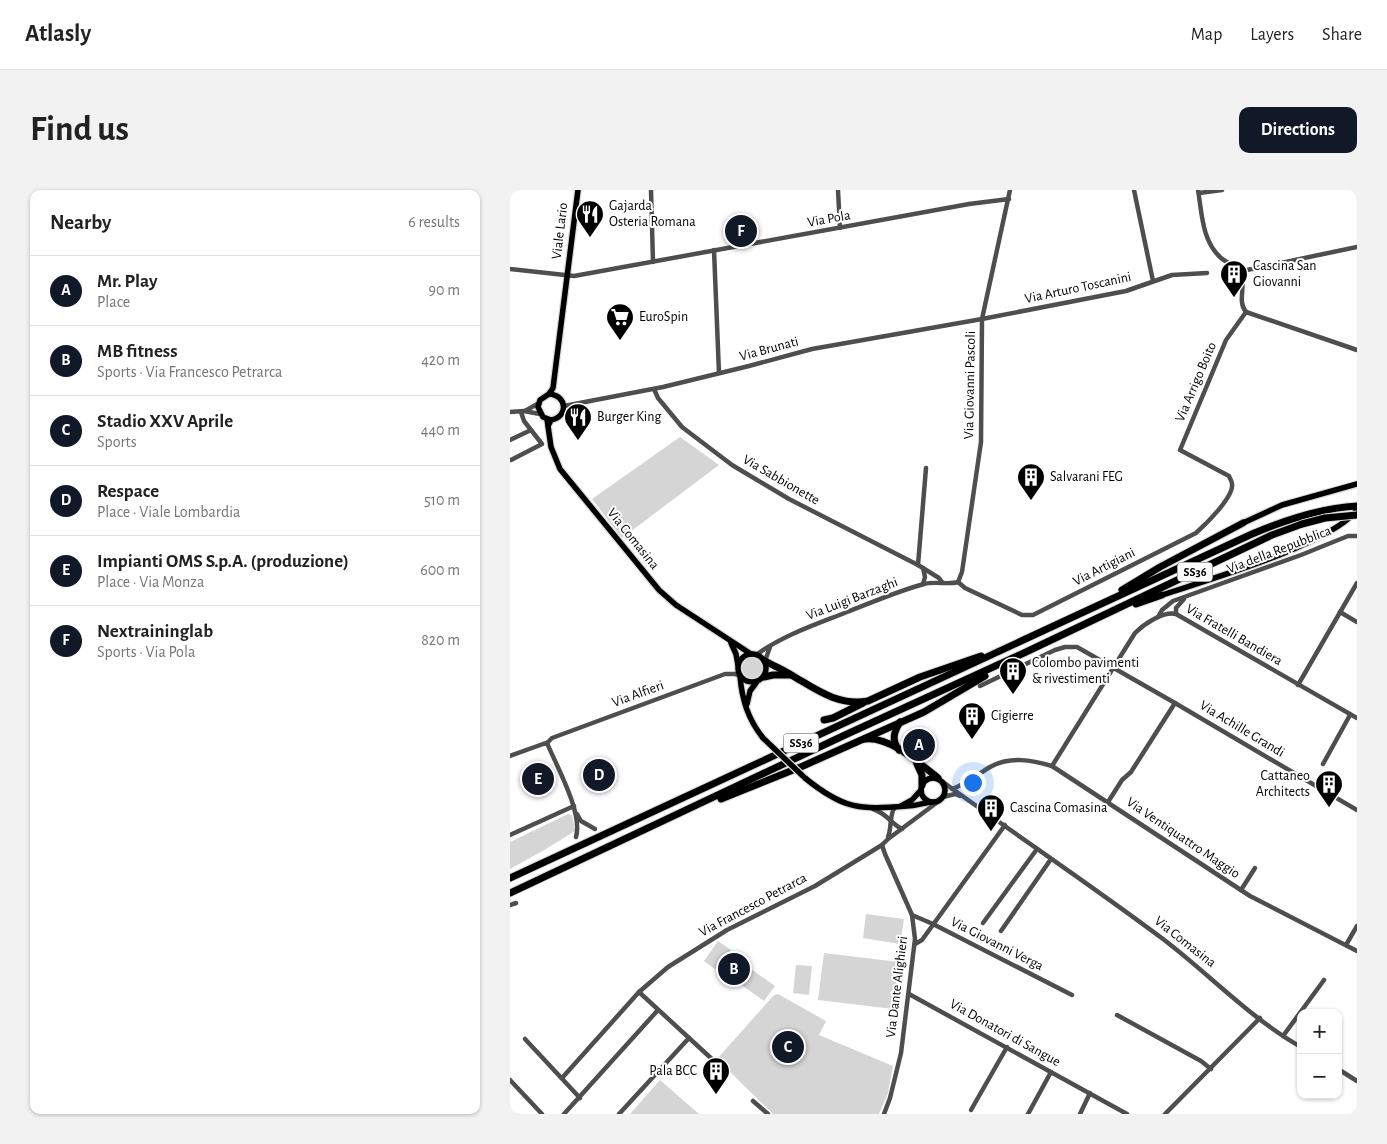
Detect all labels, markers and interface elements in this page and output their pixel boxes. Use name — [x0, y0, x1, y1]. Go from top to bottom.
text: Atlasly — [25, 22, 91, 46]
text: Map — [1191, 26, 1222, 44]
text: Layers — [1250, 26, 1294, 44]
text: Share — [1322, 26, 1362, 44]
button: Directions — [1239, 107, 1357, 153]
text: Find us — [30, 112, 129, 147]
restaurant icon: Gajarda Osteria Romana — [575, 199, 605, 238]
place label: Gajarda Osteria Romana — [609, 199, 696, 229]
street label: Viale Lario — [550, 202, 570, 260]
street label: Via Pola — [806, 208, 852, 230]
text: Nearby — [50, 212, 111, 233]
pin: F — [725, 212, 757, 250]
text: 6 results — [408, 214, 460, 230]
building icon: Cascina San Giovanni — [1219, 259, 1249, 298]
place label: Cascina San Giovanni — [1253, 259, 1317, 289]
street label: Via Arturo Toscanini — [1023, 270, 1133, 306]
text: Mr. Play — [97, 272, 157, 291]
text: A — [61, 282, 71, 298]
text: 90 m — [429, 282, 460, 298]
text: Place — [97, 294, 130, 310]
supermarket icon: EuroSpin — [605, 302, 635, 341]
place label: EuroSpin — [639, 310, 688, 324]
street label: Via Giovanni Pascoli — [962, 331, 978, 439]
street label: Via Brunati — [738, 334, 800, 364]
street label: Via Arrigo Boito — [1173, 340, 1219, 424]
text: MB fitness — [97, 342, 177, 361]
text: B — [61, 352, 71, 368]
text: 420 m — [421, 352, 460, 368]
text: Sports · Via Francesco Petrarca — [97, 364, 282, 380]
restaurant icon: Burger King — [563, 402, 593, 441]
place label: Burger King — [597, 410, 661, 424]
text: Stadio XXV Aprile — [97, 412, 233, 431]
text: C — [62, 422, 70, 438]
text: 440 m — [421, 422, 460, 438]
text: Sports — [97, 434, 137, 450]
street label: Via Sabbionette — [740, 452, 822, 508]
building icon: Salvarani FEG — [1016, 462, 1046, 501]
place label: Salvarani FEG — [1050, 470, 1123, 484]
text: Respace — [97, 482, 159, 501]
text: D — [61, 492, 71, 508]
text: 510 m — [424, 492, 460, 508]
text: Place · Viale Lombardia — [97, 504, 240, 520]
street label: Via Comasina — [604, 506, 662, 572]
street label: Via della Repubblica — [1225, 523, 1334, 576]
street label: Via Artigiani — [1071, 545, 1137, 589]
text: Impianti OMS S.p.A. (produzione) — [97, 552, 349, 571]
text: E — [62, 562, 70, 578]
text: 600 m — [420, 562, 460, 578]
road number: SS36 — [1178, 562, 1212, 582]
text: Place · Via Monza — [97, 574, 204, 590]
street label: Via Luigi Barzaghi — [804, 575, 900, 623]
street label: Via Fratelli Bandiera — [1183, 602, 1285, 669]
text: Nextraininglab — [97, 622, 213, 641]
text: F — [62, 632, 70, 648]
text: 820 m — [421, 632, 460, 648]
text: Sports · Via Pola — [97, 644, 195, 660]
building icon: Colombo pavimenti & rivestimenti — [998, 656, 1028, 695]
place label: Colombo pavimenti & rivestimenti — [1032, 656, 1139, 686]
street label: Via Alfieri — [610, 678, 666, 710]
street label: Via Achille Grandi — [1197, 698, 1287, 760]
building icon: Cigierre — [957, 701, 987, 740]
place label: Cigierre — [991, 709, 1034, 723]
pin: A — [903, 726, 935, 764]
road number: SS36 — [784, 734, 818, 752]
pin: D — [583, 756, 615, 794]
pin: E — [522, 760, 554, 798]
place label: Cattaneo Architects — [1256, 769, 1310, 799]
building icon: Cattaneo Architects — [1314, 769, 1344, 808]
your location — [960, 770, 986, 796]
building icon: Cascina Comasina — [976, 793, 1006, 832]
street label: Via Ventiquattro Maggio — [1124, 795, 1242, 881]
place label: Cascina Comasina — [1010, 801, 1108, 815]
street label: Via Francesco Petrarca — [697, 870, 810, 939]
street label: Via Comasina — [1152, 914, 1219, 971]
street label: Via Giovanni Verga — [948, 915, 1046, 974]
street label: Via Dante Alighieri — [884, 935, 910, 1039]
pin: B — [718, 950, 750, 988]
street label: Via Donatori di Sangue — [947, 997, 1063, 1069]
map controls — [1297, 1009, 1342, 1099]
button: + — [1297, 1009, 1342, 1054]
pin: C — [772, 1028, 804, 1066]
button: − — [1297, 1054, 1342, 1099]
building icon: Pala BCC — [701, 1056, 731, 1095]
place label: Pala BCC — [649, 1064, 697, 1078]

